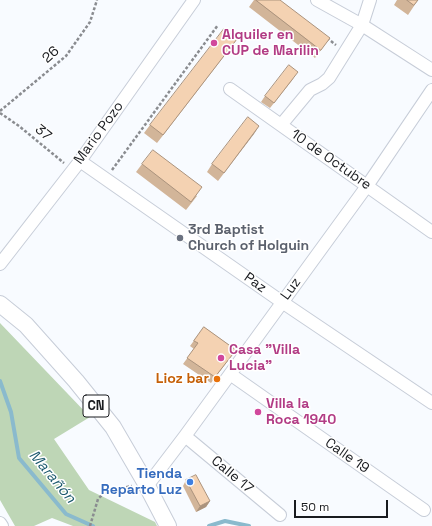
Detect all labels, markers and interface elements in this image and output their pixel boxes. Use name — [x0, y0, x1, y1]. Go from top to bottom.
place label: Alquiler en CUP de Marilin — [222, 27, 319, 60]
marker: Alquiler en CUP de Marilin — [209, 38, 219, 48]
street label: 26 — [39, 43, 63, 67]
street label: Mario Pozo — [71, 98, 127, 168]
street label: 37 — [31, 121, 55, 145]
street label: 10 de Octubre — [288, 126, 374, 194]
place label: 3rd Baptist Church of Holguin — [188, 222, 309, 254]
marker: 3rd Baptist Church of Holguin — [175, 233, 185, 243]
street label: Paz — [241, 269, 269, 297]
street label: Luz — [277, 275, 305, 303]
place label: Casa "Villa Lucia" — [229, 342, 300, 374]
marker: Casa "Villa Lucia" — [216, 353, 226, 363]
place label: Lioz bar — [156, 371, 209, 387]
marker: Lioz bar — [212, 374, 222, 384]
road number: CN — [83, 395, 109, 417]
place label: Villa la Roca 1940 — [266, 396, 336, 428]
marker: Villa la Roca 1940 — [253, 407, 263, 417]
street label: Calle 19 — [322, 435, 372, 477]
water label: Marañón — [25, 447, 79, 507]
street label: Calle 17 — [208, 453, 256, 497]
place label: Tienda Reparto Luz — [101, 466, 182, 498]
marker: Tienda Reparto Luz — [185, 477, 195, 487]
scale bar — [296, 492, 390, 518]
text: 50 m — [301, 499, 329, 515]

